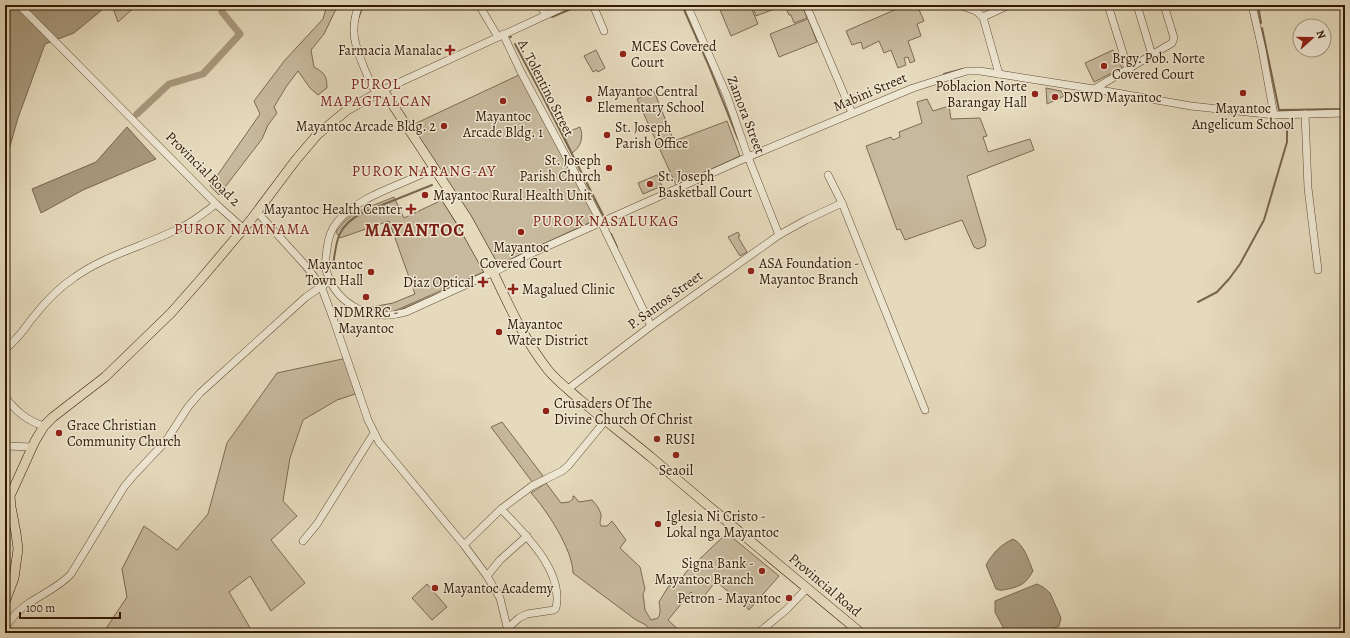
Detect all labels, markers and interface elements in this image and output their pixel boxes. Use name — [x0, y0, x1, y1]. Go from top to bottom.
north arrow — [1292, 18, 1332, 58]
text: N — [1312, 28, 1329, 41]
street label: A. Tolentino Street — [513, 35, 579, 140]
place label: MCES Covered Court — [631, 37, 717, 72]
place label: Farmacia Manalac — [338, 41, 442, 60]
marker: Farmacia Manalac — [445, 45, 455, 55]
marker: MCES Covered Court — [618, 49, 628, 59]
place label: Brgy. Pob. Norte Covered Court — [1112, 49, 1205, 84]
marker: Brgy. Pob. Norte Covered Court — [1099, 61, 1109, 71]
street label: Mabini Street — [830, 68, 910, 116]
street label: Zamora Street — [722, 73, 770, 157]
district label: PUROL MAPAGTALCAN — [320, 74, 432, 111]
place label: Poblacion Norte Barangay Hall — [936, 77, 1028, 112]
place label: Mayantoc Central Elementary School — [597, 82, 705, 117]
place label: DSWD Mayantoc — [1063, 88, 1162, 107]
marker: Mayantoc Angelicum School — [1238, 88, 1248, 98]
marker: Poblacion Norte Barangay Hall — [1030, 89, 1040, 99]
marker: DSWD Mayantoc — [1050, 92, 1060, 102]
marker: Mayantoc Central Elementary School — [584, 94, 594, 104]
marker: Mayantoc Arcade Bldg. 1 — [498, 96, 508, 106]
place label: Mayantoc Angelicum School — [1191, 99, 1295, 134]
place label: Mayantoc Arcade Bldg. 1 — [462, 107, 543, 142]
place label: Mayantoc Arcade Bldg. 2 — [296, 117, 436, 136]
place label: St. Joseph Parish Office — [615, 118, 688, 153]
marker: Mayantoc Arcade Bldg. 2 — [439, 121, 449, 131]
street label: Provincial Road 2 — [161, 127, 245, 211]
marker: St. Joseph Parish Office — [602, 130, 612, 140]
place label: St. Joseph Parish Church — [519, 151, 602, 186]
district label: PUROK NARANG-AY — [352, 161, 496, 181]
marker: St. Joseph Parish Church — [604, 163, 614, 173]
place label: St. Joseph Basketball Court — [658, 167, 753, 202]
marker: St. Joseph Basketball Court — [645, 179, 655, 189]
place label: Mayantoc Rural Health Unit — [433, 186, 592, 205]
marker: Mayantoc Rural Health Unit — [420, 190, 430, 200]
place label: Mayantoc Health Center — [263, 200, 403, 219]
marker: Mayantoc Health Center — [405, 203, 417, 215]
district label: PUROK NASALUKAG — [533, 211, 680, 231]
district label: MAYANTOC — [365, 218, 465, 242]
district label: PUROK NAMNAMA — [174, 219, 310, 239]
marker: Mayantoc Covered Court — [516, 227, 526, 237]
place label: Mayantoc Covered Court — [480, 238, 563, 273]
place label: ASA Foundation - Mayantoc Branch — [758, 254, 859, 289]
place label: Mayantoc Town Hall — [306, 255, 364, 290]
street label: P. Santos Street — [624, 266, 707, 334]
marker: ASA Foundation - Mayantoc Branch — [746, 266, 756, 276]
marker: Mayantoc Town Hall — [366, 267, 376, 277]
place label: Diaz Optical — [403, 273, 475, 292]
marker: Diaz Optical — [477, 276, 489, 288]
place label: Magalued Clinic — [522, 280, 615, 299]
marker: Magalued Clinic — [507, 283, 519, 295]
marker: NDMRRC - Mayantoc — [361, 292, 371, 302]
place label: NDMRRC - Mayantoc — [333, 303, 399, 338]
place label: Mayantoc Water District — [506, 315, 589, 350]
marker: Mayantoc Water District — [494, 327, 504, 337]
place label: Crusaders Of The Divine Church Of Christ — [554, 394, 693, 429]
marker: Crusaders Of The Divine Church Of Christ — [541, 406, 551, 416]
place label: Grace Christian Community Church — [67, 416, 182, 451]
marker: Grace Christian Community Church — [54, 428, 64, 438]
place label: RUSI — [665, 430, 695, 449]
marker: RUSI — [652, 434, 662, 444]
marker: Seaoil — [671, 450, 681, 460]
place label: Seaoil — [659, 461, 694, 480]
place label: Iglesia Ni Cristo - Lokal nga Mayantoc — [666, 507, 779, 542]
marker: Iglesia Ni Cristo - Lokal nga Mayantoc — [653, 519, 663, 529]
street label: Provincial Road — [785, 549, 866, 621]
place label: Signa Bank - Mayantoc Branch — [654, 554, 755, 589]
marker: Signa Bank - Mayantoc Branch — [757, 566, 767, 576]
place label: Mayantoc Academy — [443, 579, 554, 598]
marker: Mayantoc Academy — [430, 583, 440, 593]
place label: Petron - Mayantoc — [677, 589, 781, 608]
marker: Petron - Mayantoc — [784, 593, 794, 603]
scale bar — [20, 594, 120, 620]
text: 100 m — [26, 600, 55, 616]

